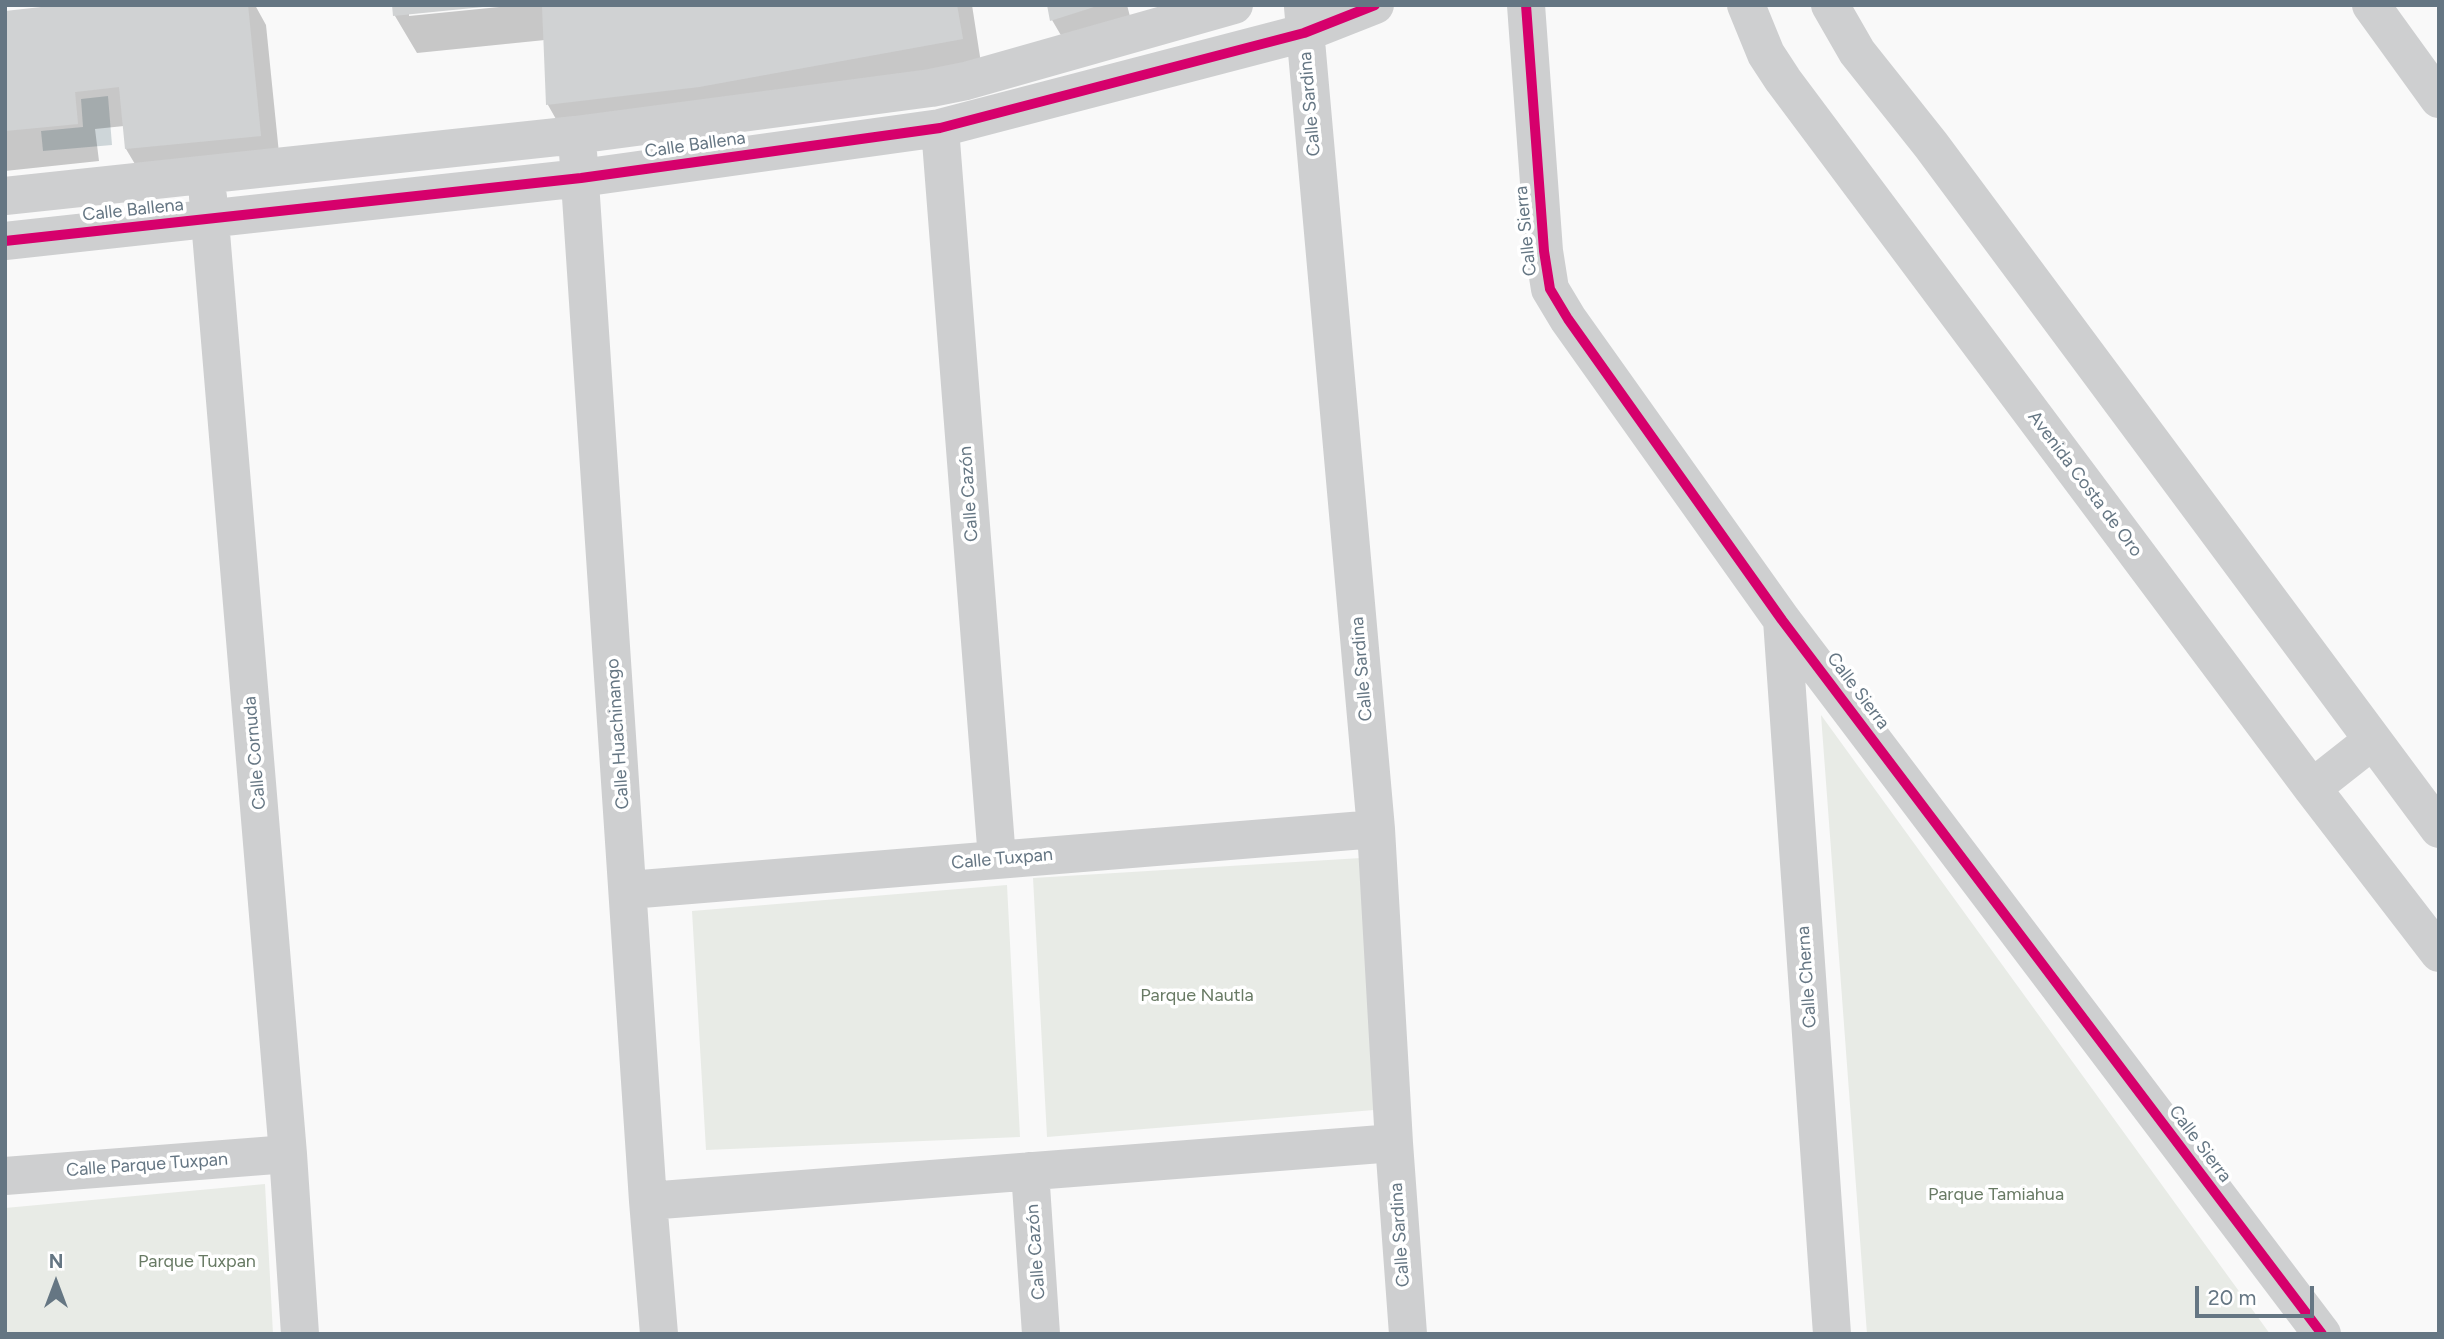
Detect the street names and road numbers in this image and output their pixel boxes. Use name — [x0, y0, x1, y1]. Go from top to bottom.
street label: Calle Sardina — [1295, 51, 1325, 157]
street label: Calle Ballena — [643, 127, 747, 163]
street label: Calle Sierra — [1511, 185, 1541, 277]
street label: Calle Ballena — [81, 194, 185, 226]
street label: Avenida Costa de Oro — [2023, 407, 2147, 561]
street label: Calle Cazón — [955, 445, 983, 543]
street label: Calle Sardina — [1347, 616, 1377, 722]
street label: Calle Sierra — [1822, 648, 1894, 734]
street label: Calle Huachinango — [602, 658, 634, 810]
street label: Calle Cornuda — [239, 695, 271, 811]
street label: Calle Tuxpan — [950, 844, 1054, 874]
street label: Calle Cherna — [1793, 925, 1821, 1029]
street label: Calle Sierra — [2164, 1101, 2236, 1187]
street label: Calle Parque Tuxpan — [65, 1149, 229, 1181]
street label: Calle Sardina — [1386, 1182, 1414, 1288]
street label: Calle Cazón — [1022, 1203, 1050, 1301]

